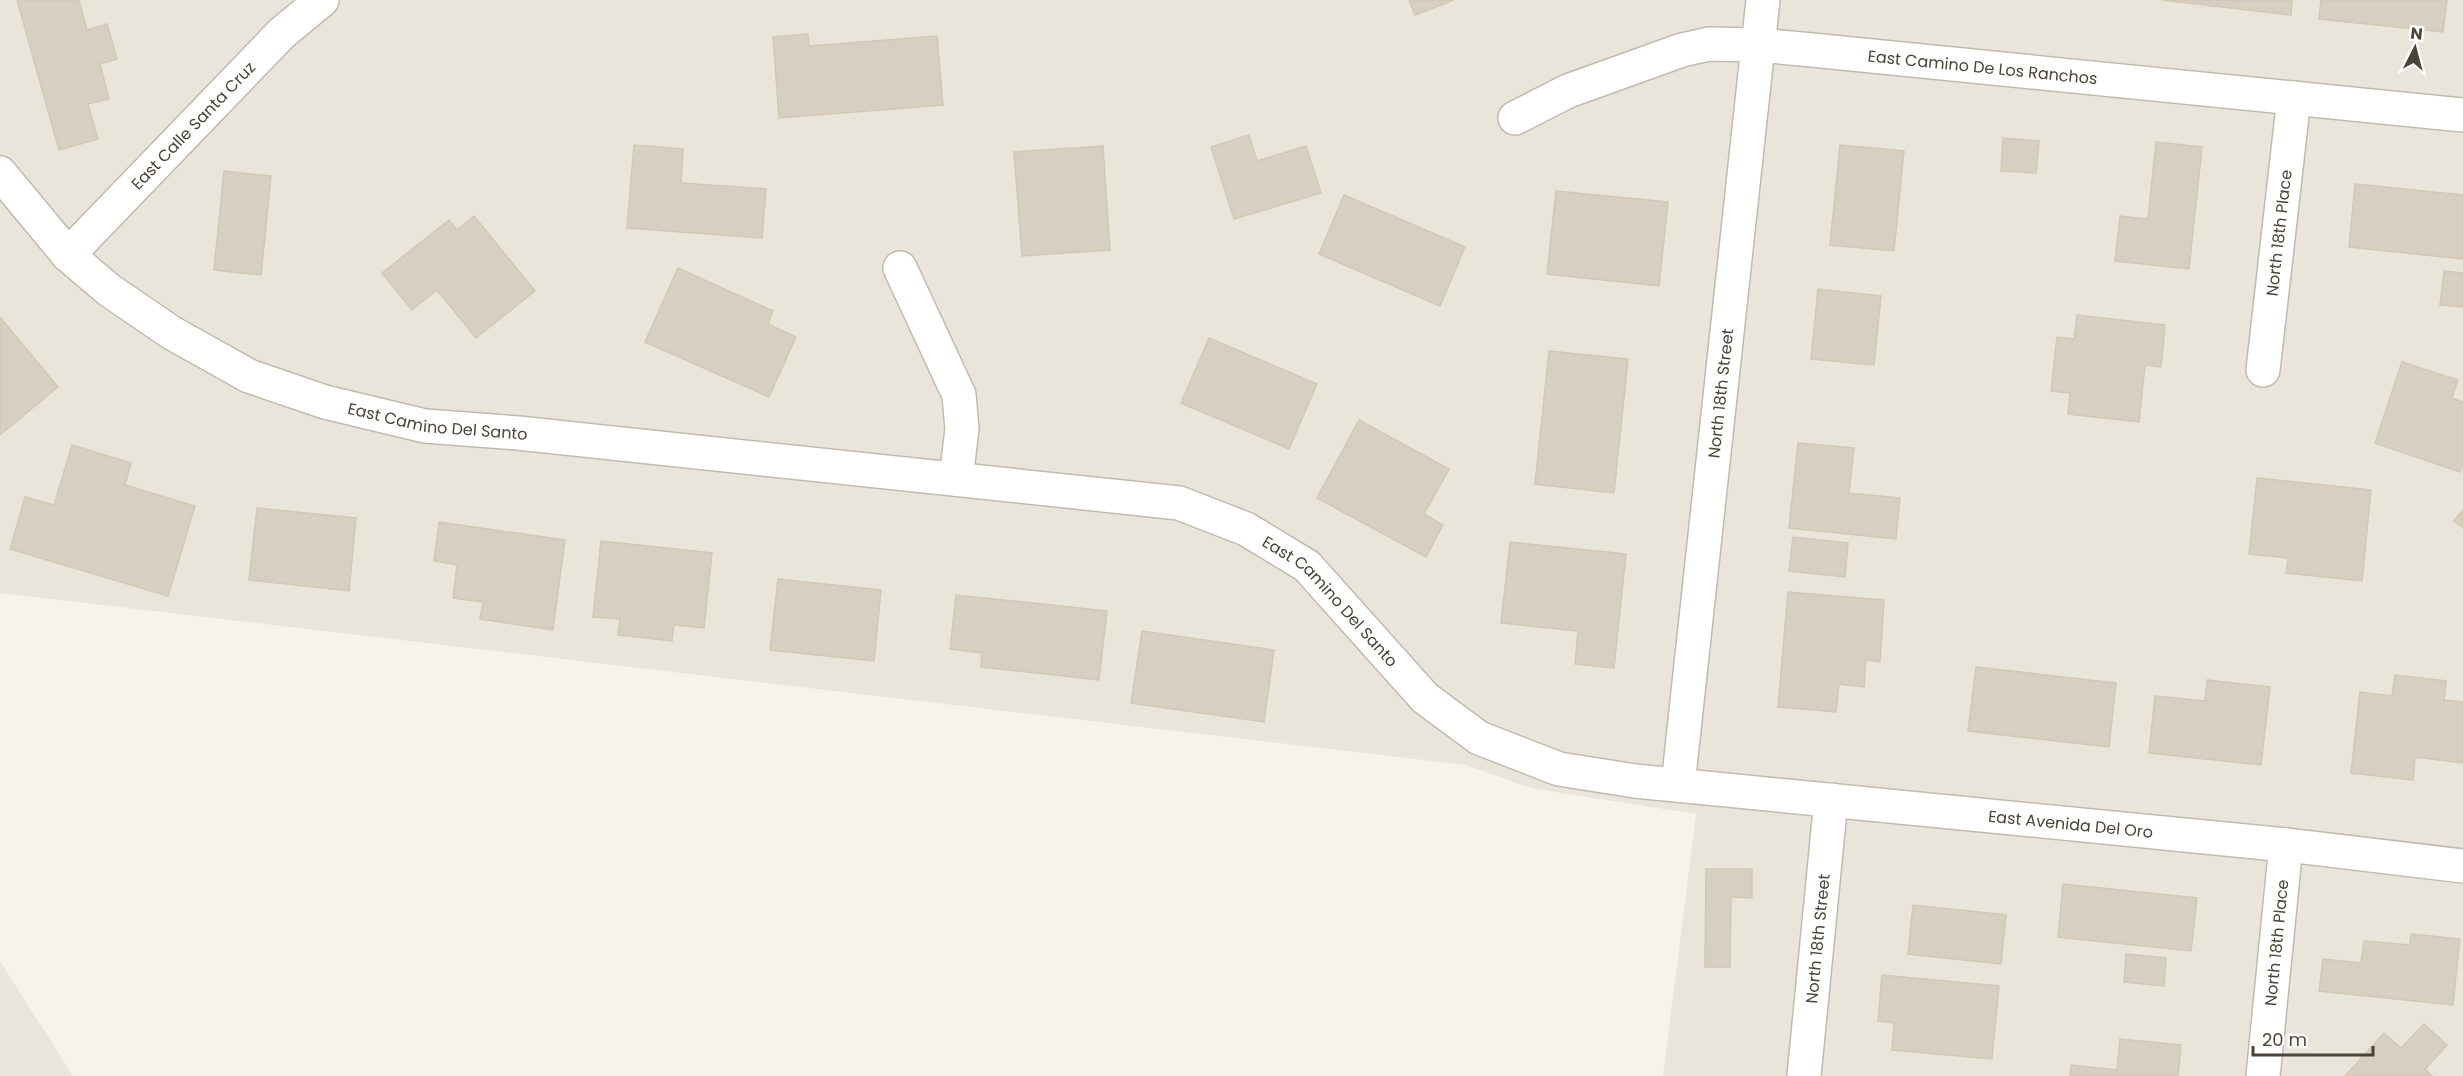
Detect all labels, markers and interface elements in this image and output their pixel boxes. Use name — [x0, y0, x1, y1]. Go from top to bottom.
north arrow — [2385, 18, 2445, 78]
text: N — [2409, 22, 2424, 46]
street label: East Camino De Los Ranchos — [1867, 44, 2099, 90]
street label: East Calle Santa Cruz — [126, 56, 260, 195]
street label: North 18th Place — [2260, 168, 2297, 297]
street label: North 18th Street — [1702, 327, 1739, 459]
street label: East Camino Del Santo — [345, 396, 529, 445]
street label: East Camino Del Santo — [1258, 530, 1403, 672]
street label: East Avenida Del Oro — [1987, 804, 2154, 843]
street label: North 18th Street — [1800, 873, 1835, 1005]
street label: North 18th Place — [2259, 878, 2294, 1007]
scale bar — [2253, 1019, 2373, 1057]
text: 20 m — [2262, 1027, 2307, 1052]

